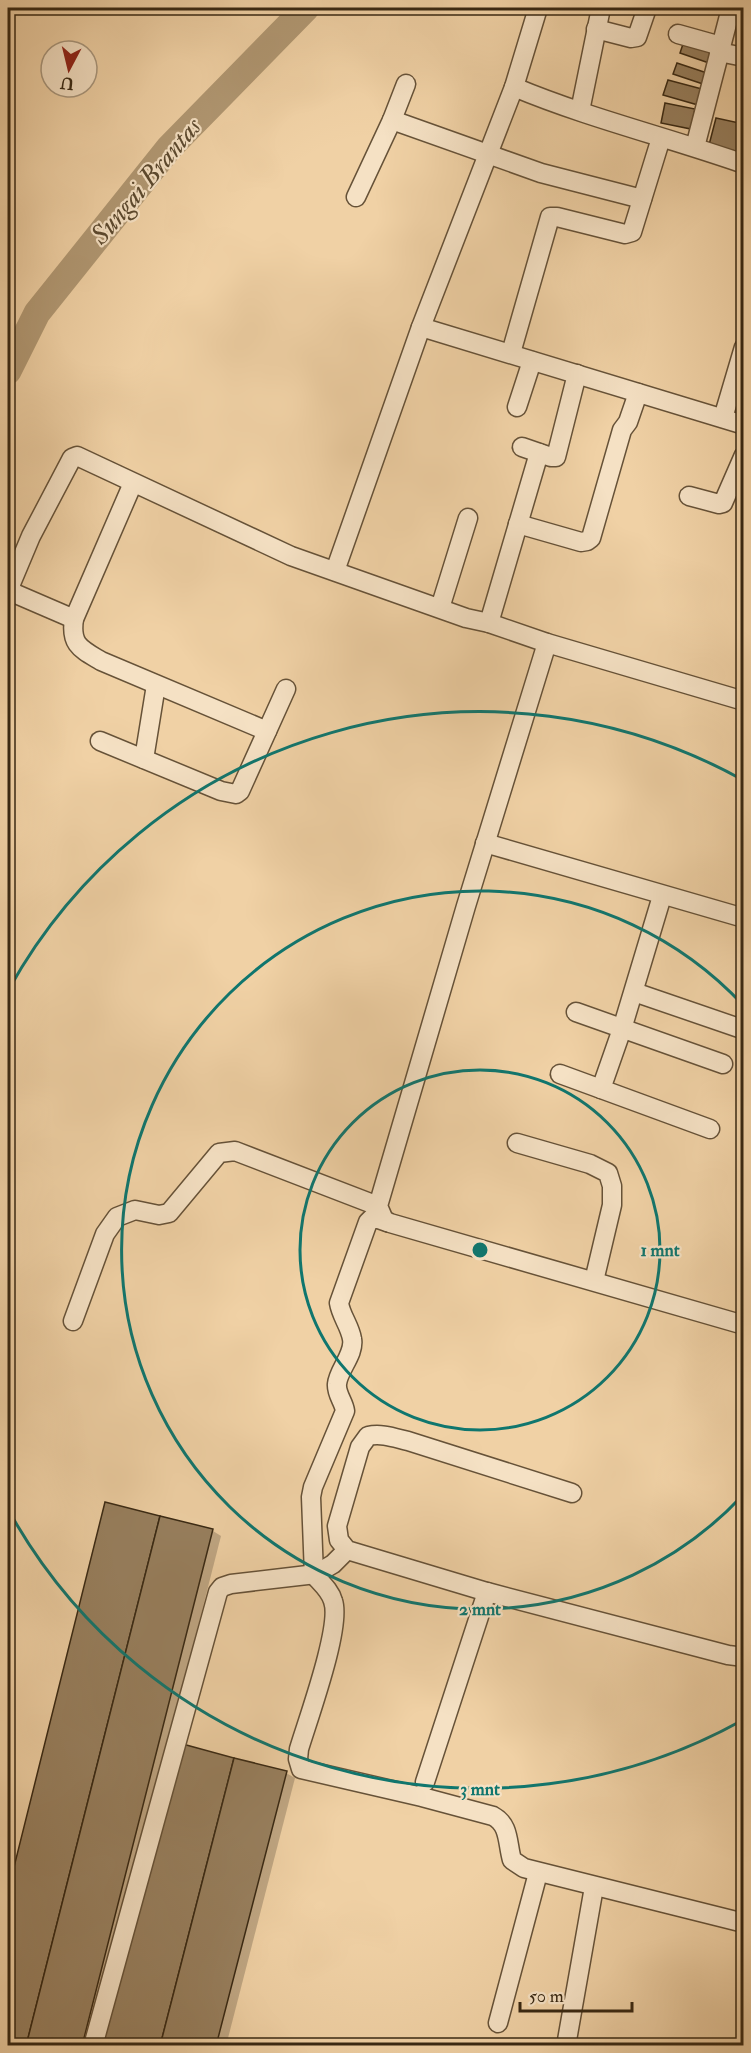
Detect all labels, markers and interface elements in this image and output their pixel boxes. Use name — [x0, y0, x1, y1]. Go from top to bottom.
north arrow — [39, 39, 99, 99]
text: U — [59, 72, 75, 94]
water label: Sungai Brantas — [83, 110, 209, 252]
text: 1 mnt — [640, 1239, 680, 1262]
centre of rings — [470, 1240, 490, 1260]
text: 2 mnt — [459, 1598, 501, 1621]
text: 3 mnt — [460, 1778, 500, 1801]
scale bar — [520, 1975, 632, 2013]
text: 50 m — [529, 1985, 564, 2008]

